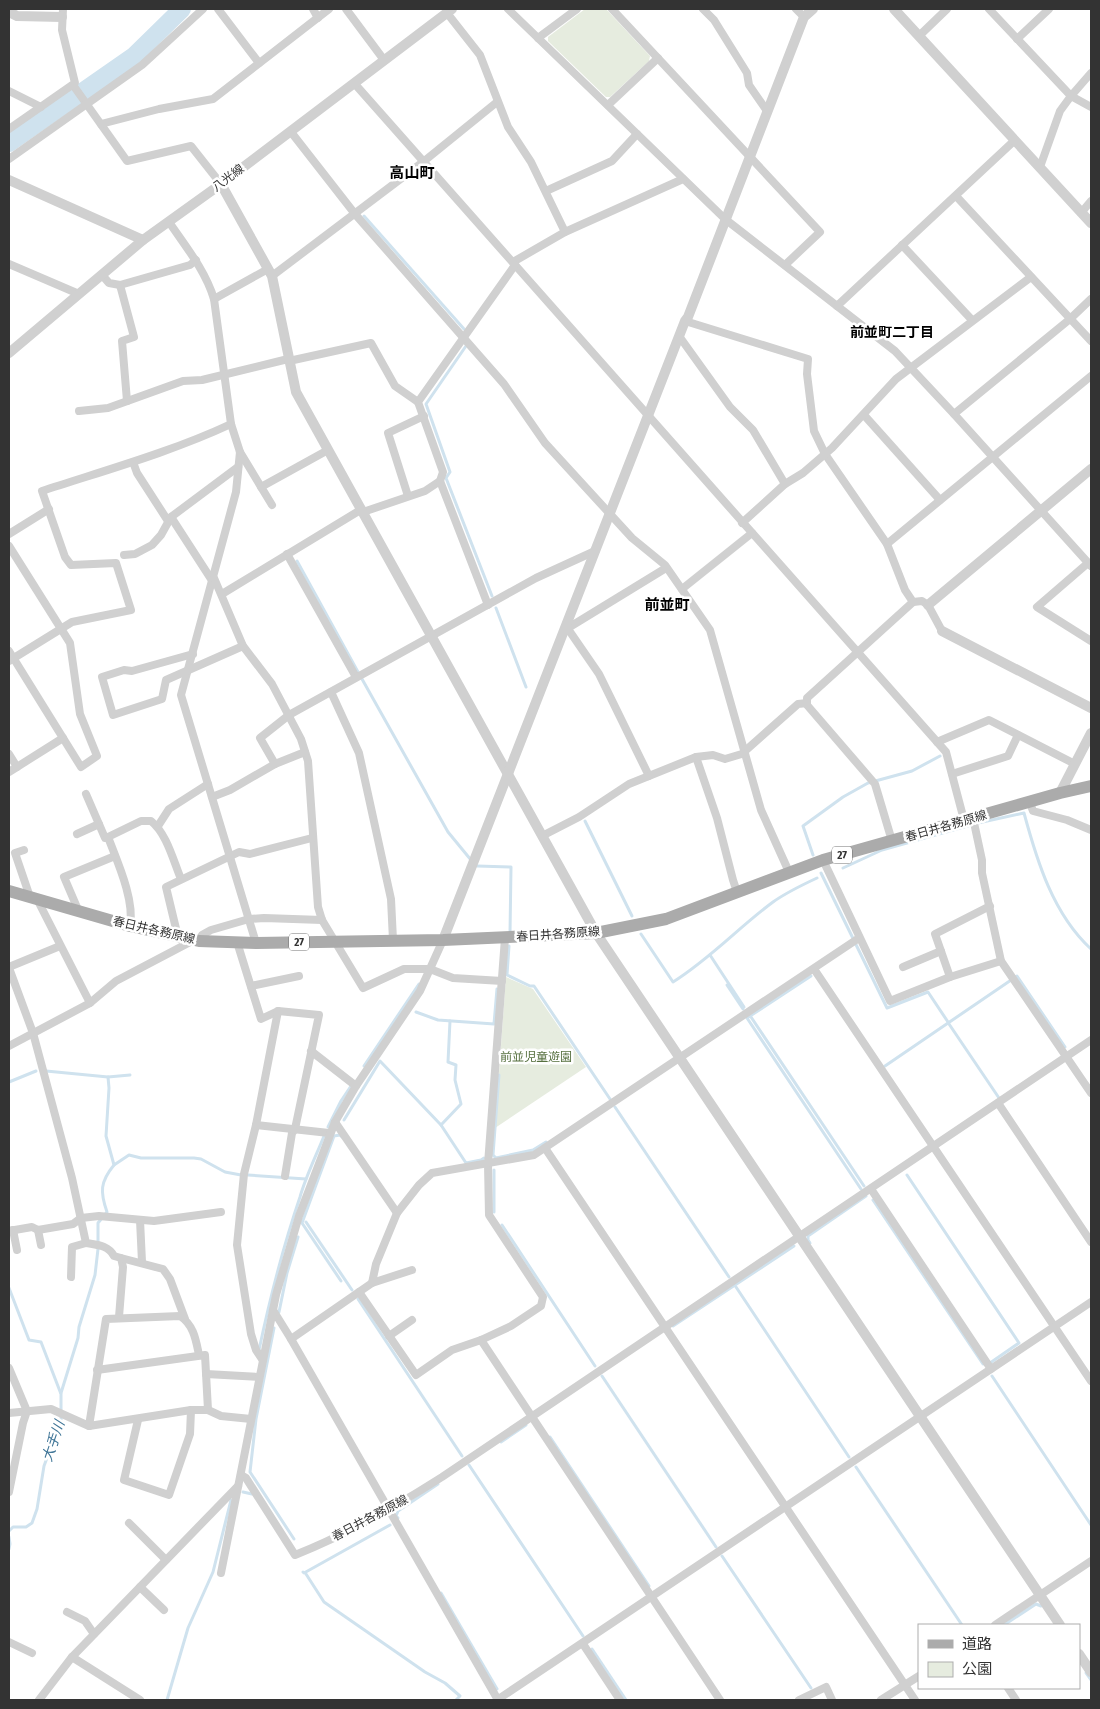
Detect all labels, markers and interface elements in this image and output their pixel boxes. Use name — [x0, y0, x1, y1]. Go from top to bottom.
street label: 八光線 — [209, 162, 247, 194]
district label: 高山町 — [389, 164, 435, 182]
district label: 前並町二丁目 — [850, 324, 934, 341]
district label: 前並町 — [644, 596, 690, 614]
street label: 春日井各務原線 — [904, 808, 988, 844]
road number: 27 — [832, 846, 852, 864]
street label: 春日井各務原線 — [111, 914, 197, 946]
street label: 春日井各務原線 — [516, 924, 600, 944]
road number: 27 — [289, 934, 309, 950]
park label: 前並児童遊園 — [500, 1050, 572, 1064]
water label: 大手川 — [39, 1417, 69, 1464]
street label: 春日井各務原線 — [330, 1492, 410, 1544]
legend — [918, 1624, 1080, 1689]
text: 道路 — [962, 1635, 992, 1653]
text: 公園 — [962, 1660, 992, 1678]

